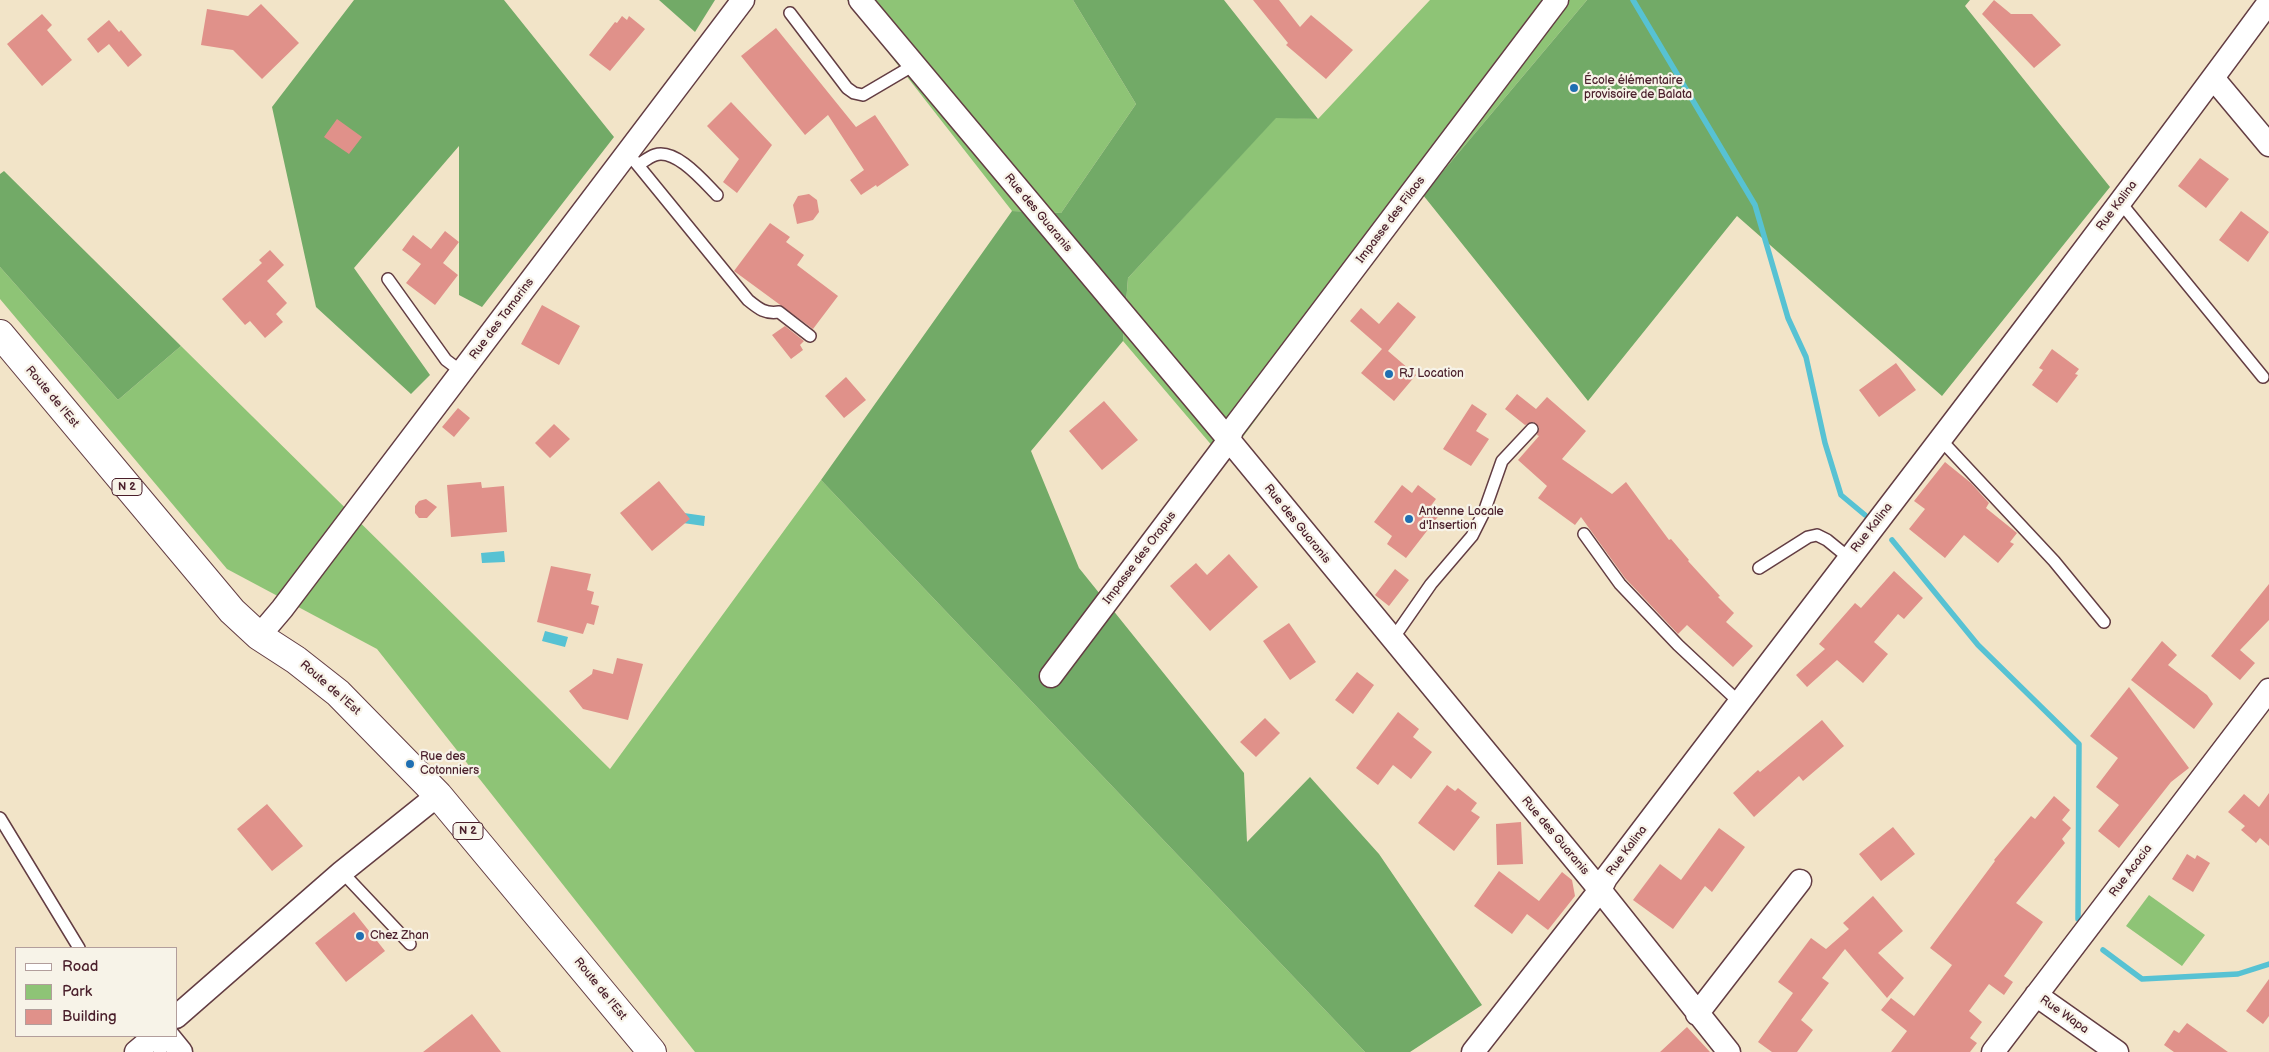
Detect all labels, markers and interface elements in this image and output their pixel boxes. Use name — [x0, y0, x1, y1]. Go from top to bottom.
place label: École élémentaire provisoire de Balata — [1584, 74, 1692, 102]
marker: École élémentaire provisoire de Balata — [1568, 82, 1580, 94]
street label: Rue des Guaranis — [1001, 171, 1075, 255]
street label: Impasse des Filaos — [1354, 174, 1428, 266]
street label: Rue Kalina — [2093, 178, 2141, 234]
street label: Rue des Tamarins — [467, 276, 537, 362]
street label: Route de l'Est — [22, 363, 82, 431]
place label: RJ Location — [1399, 367, 1464, 381]
marker: RJ Location — [1383, 368, 1395, 380]
road number: N 2 — [112, 478, 142, 496]
street label: Rue des Guaranis — [1261, 482, 1333, 566]
street label: Rue Kalina — [1848, 500, 1896, 556]
place label: Antenne Locale d'Insertion — [1419, 505, 1504, 533]
street label: Impasse des Orapus — [1100, 509, 1180, 607]
marker: Antenne Locale d'Insertion — [1403, 513, 1415, 525]
street label: Route de l'Est — [297, 658, 363, 718]
place label: Rue des Cotonniers — [420, 750, 479, 778]
marker: Rue des Cotonniers — [404, 758, 416, 770]
street label: Rue des Guaranis — [1518, 794, 1592, 878]
road number: N 2 — [453, 822, 483, 839]
street label: Rue Kalina — [1603, 823, 1651, 879]
street label: Rue Acacia — [2107, 842, 2155, 900]
place label: Chez Zhan — [370, 929, 429, 943]
marker: Chez Zhan — [354, 930, 366, 942]
legend — [15, 947, 178, 1037]
street label: Route de l'Est — [571, 955, 629, 1023]
text: Road — [62, 957, 98, 976]
text: Park — [62, 982, 92, 1001]
street label: Rue Wapa — [2037, 993, 2091, 1037]
text: Building — [62, 1007, 117, 1026]

